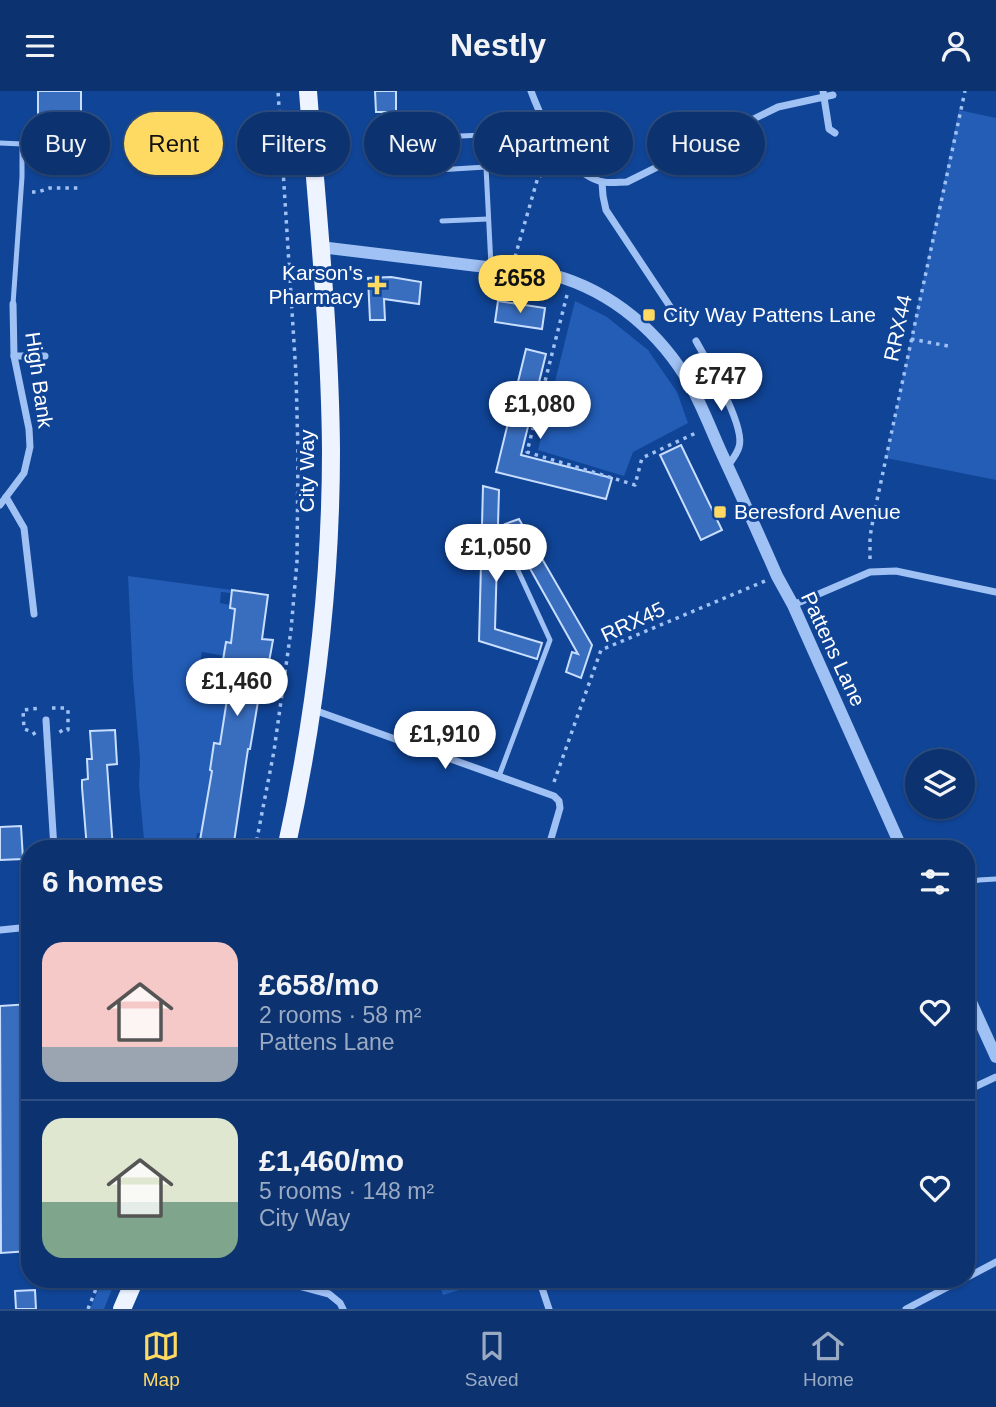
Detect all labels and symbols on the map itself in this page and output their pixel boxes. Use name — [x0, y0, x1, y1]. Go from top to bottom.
pin: £658 — [479, 255, 561, 315]
place label: Karson's Pharmacy — [268, 261, 363, 308]
marker: Karson's Pharmacy — [369, 277, 385, 293]
street label: RRX44 — [879, 292, 916, 363]
place label: City Way Pattens Lane — [663, 303, 876, 326]
marker: City Way Pattens Lane — [641, 307, 657, 323]
street label: High Bank — [21, 330, 58, 430]
pin: £747 — [680, 353, 762, 413]
pin: £1,080 — [483, 381, 597, 441]
street label: City Way — [295, 429, 318, 513]
place label: Beresford Avenue — [734, 500, 901, 523]
marker: Beresford Avenue — [712, 504, 728, 520]
pin: £1,050 — [439, 525, 553, 584]
street label: Pattens Lane — [797, 588, 870, 710]
street label: RRX45 — [597, 597, 668, 646]
pin: £1,460 — [180, 659, 294, 718]
pin: £1,910 — [388, 711, 502, 771]

